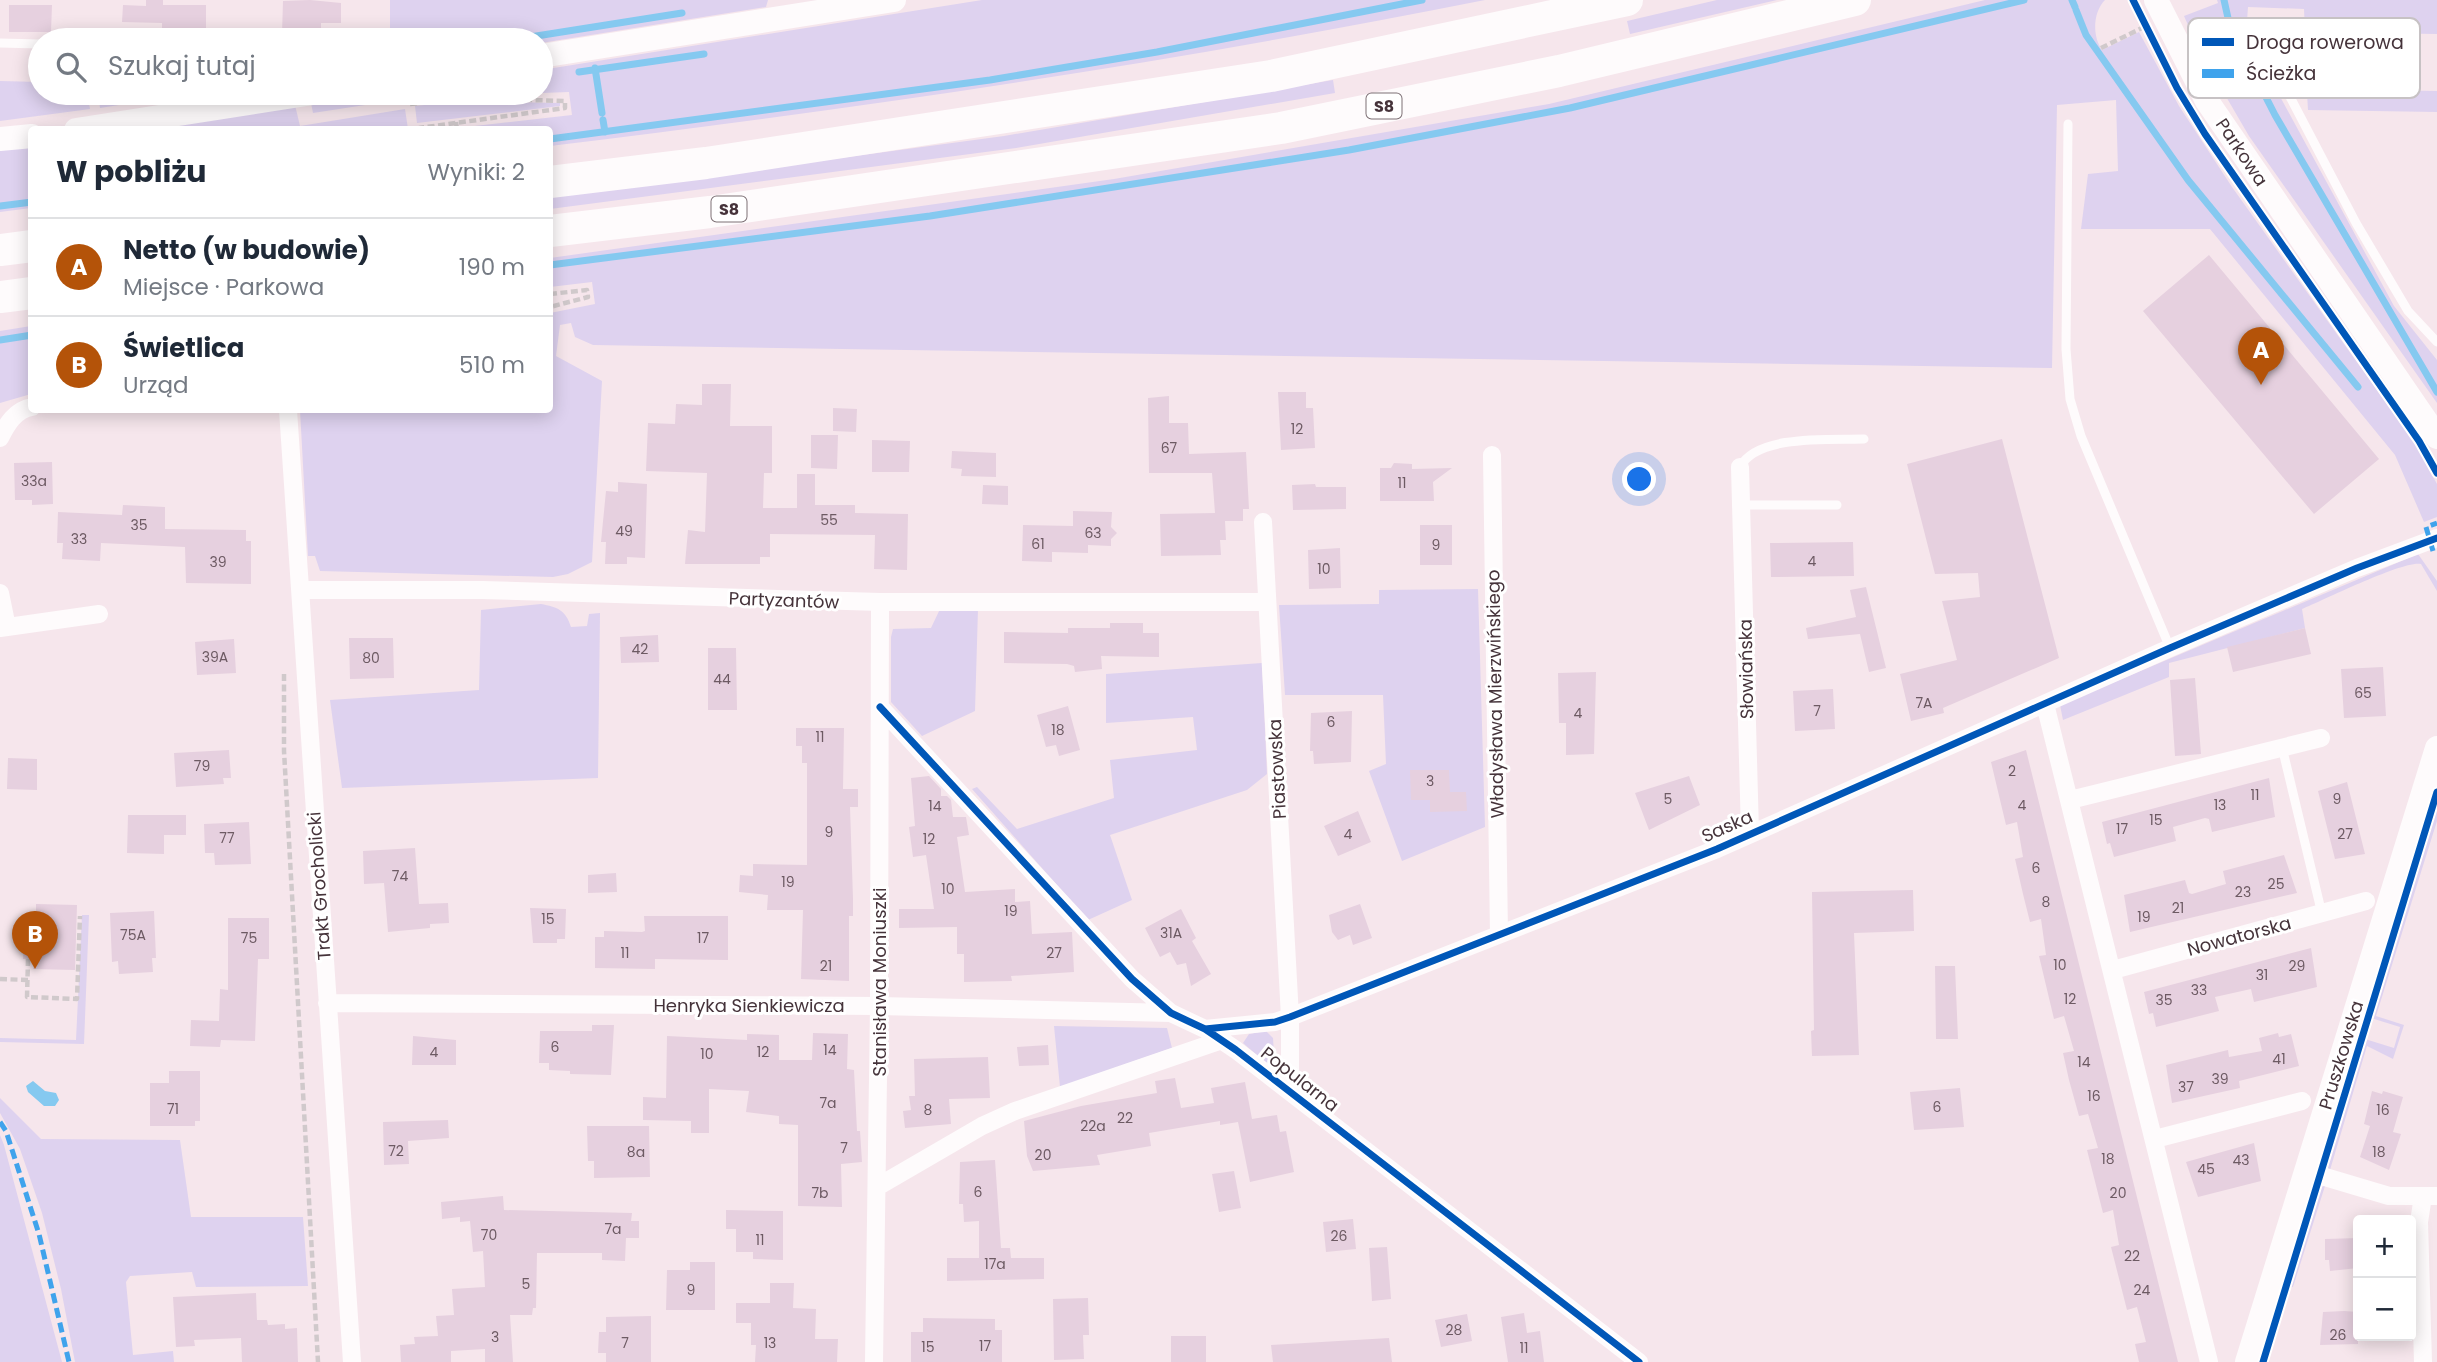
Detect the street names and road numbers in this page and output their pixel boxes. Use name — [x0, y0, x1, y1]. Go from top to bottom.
road number: S8 — [1366, 94, 1402, 118]
street label: Parkowa — [2210, 113, 2274, 191]
road number: S8 — [712, 196, 746, 222]
street label: Władysława Mierzwińskiego — [1480, 569, 1510, 819]
street label: Partyzantów — [728, 586, 840, 614]
street label: Słowiańska — [1733, 619, 1759, 719]
street label: Piastowska — [1262, 718, 1292, 820]
street label: Saska — [1697, 804, 1757, 848]
street label: Trakt Grocholicki — [301, 811, 337, 961]
street label: Stanisława Moniuszki — [867, 888, 892, 1076]
street label: Nowatorska — [2184, 910, 2294, 962]
street label: Henryka Sienkiewicza — [653, 993, 845, 1018]
street label: Pruszkowska — [2313, 997, 2369, 1113]
street label: Popularna — [1256, 1041, 1344, 1117]

